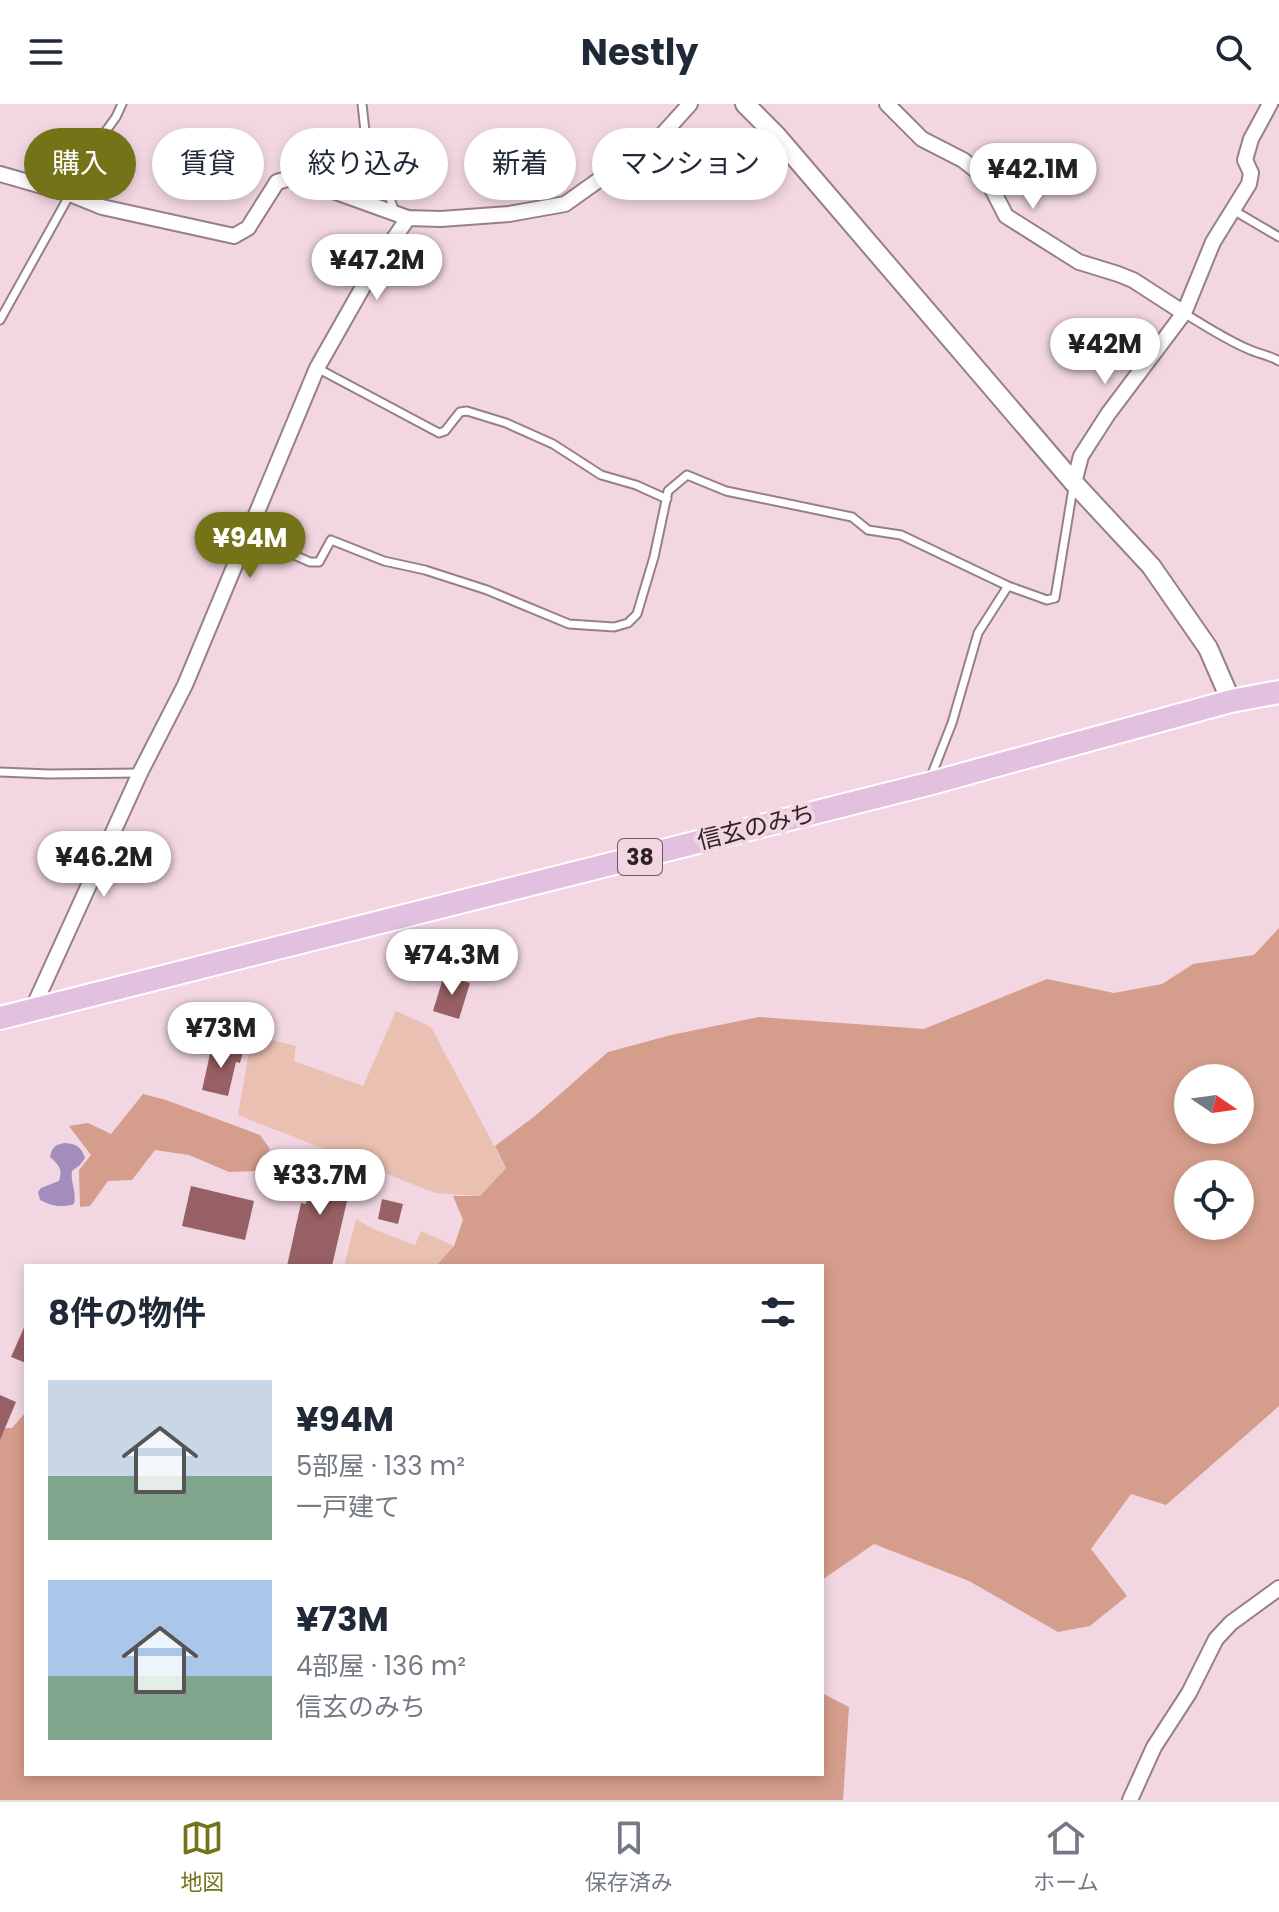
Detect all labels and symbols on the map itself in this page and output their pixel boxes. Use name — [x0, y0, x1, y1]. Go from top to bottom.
pin: ¥42.1M — [968, 143, 1098, 211]
pin: ¥47.2M — [312, 234, 442, 302]
pin: ¥42M — [1058, 318, 1152, 386]
pin: ¥94M — [203, 512, 297, 580]
street label: 信玄のみち — [694, 796, 818, 857]
pin: ¥46.2M — [39, 831, 169, 899]
road number: 38 — [618, 839, 662, 875]
pin: ¥74.3M — [387, 929, 517, 997]
pin: ¥73M — [174, 1002, 268, 1070]
north arrow — [1174, 1064, 1254, 1144]
pin: ¥33.7M — [255, 1149, 385, 1217]

